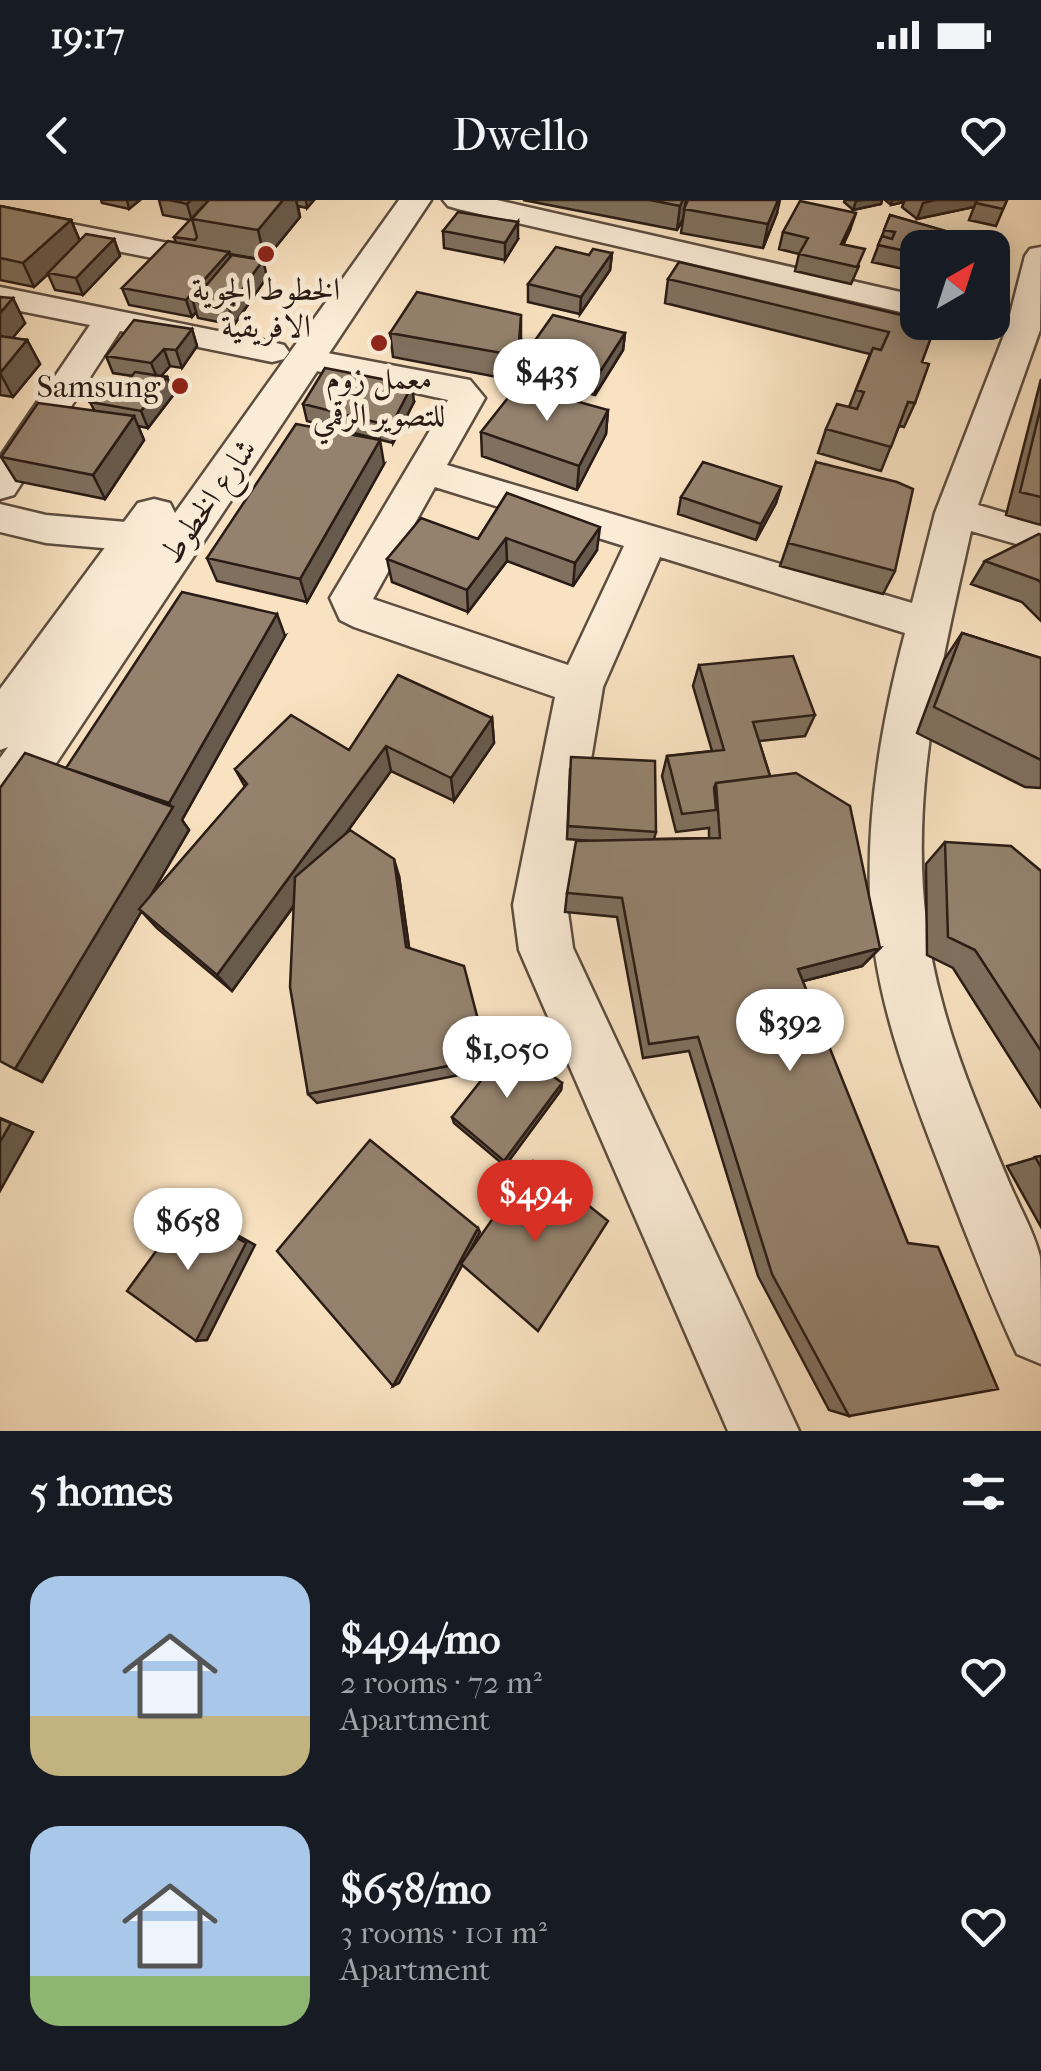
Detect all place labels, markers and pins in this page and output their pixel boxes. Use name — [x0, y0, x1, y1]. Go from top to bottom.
marker: الخطوط الجوية الافريقية — [255, 243, 277, 265]
place label: الخطوط الجوية الافريقية — [192, 271, 340, 347]
marker: معمل زوم للتصوير الرقمي — [368, 332, 390, 354]
pin: $435 — [488, 339, 606, 424]
place label: معمل زوم للتصوير الرقمي — [312, 360, 446, 445]
place label: Samsung — [36, 368, 161, 405]
marker: Samsung — [169, 375, 191, 397]
pin: $392 — [731, 989, 849, 1074]
pin: $1,050 — [426, 1016, 588, 1101]
pin: $494 — [476, 1160, 594, 1245]
pin: $658 — [129, 1188, 247, 1273]

